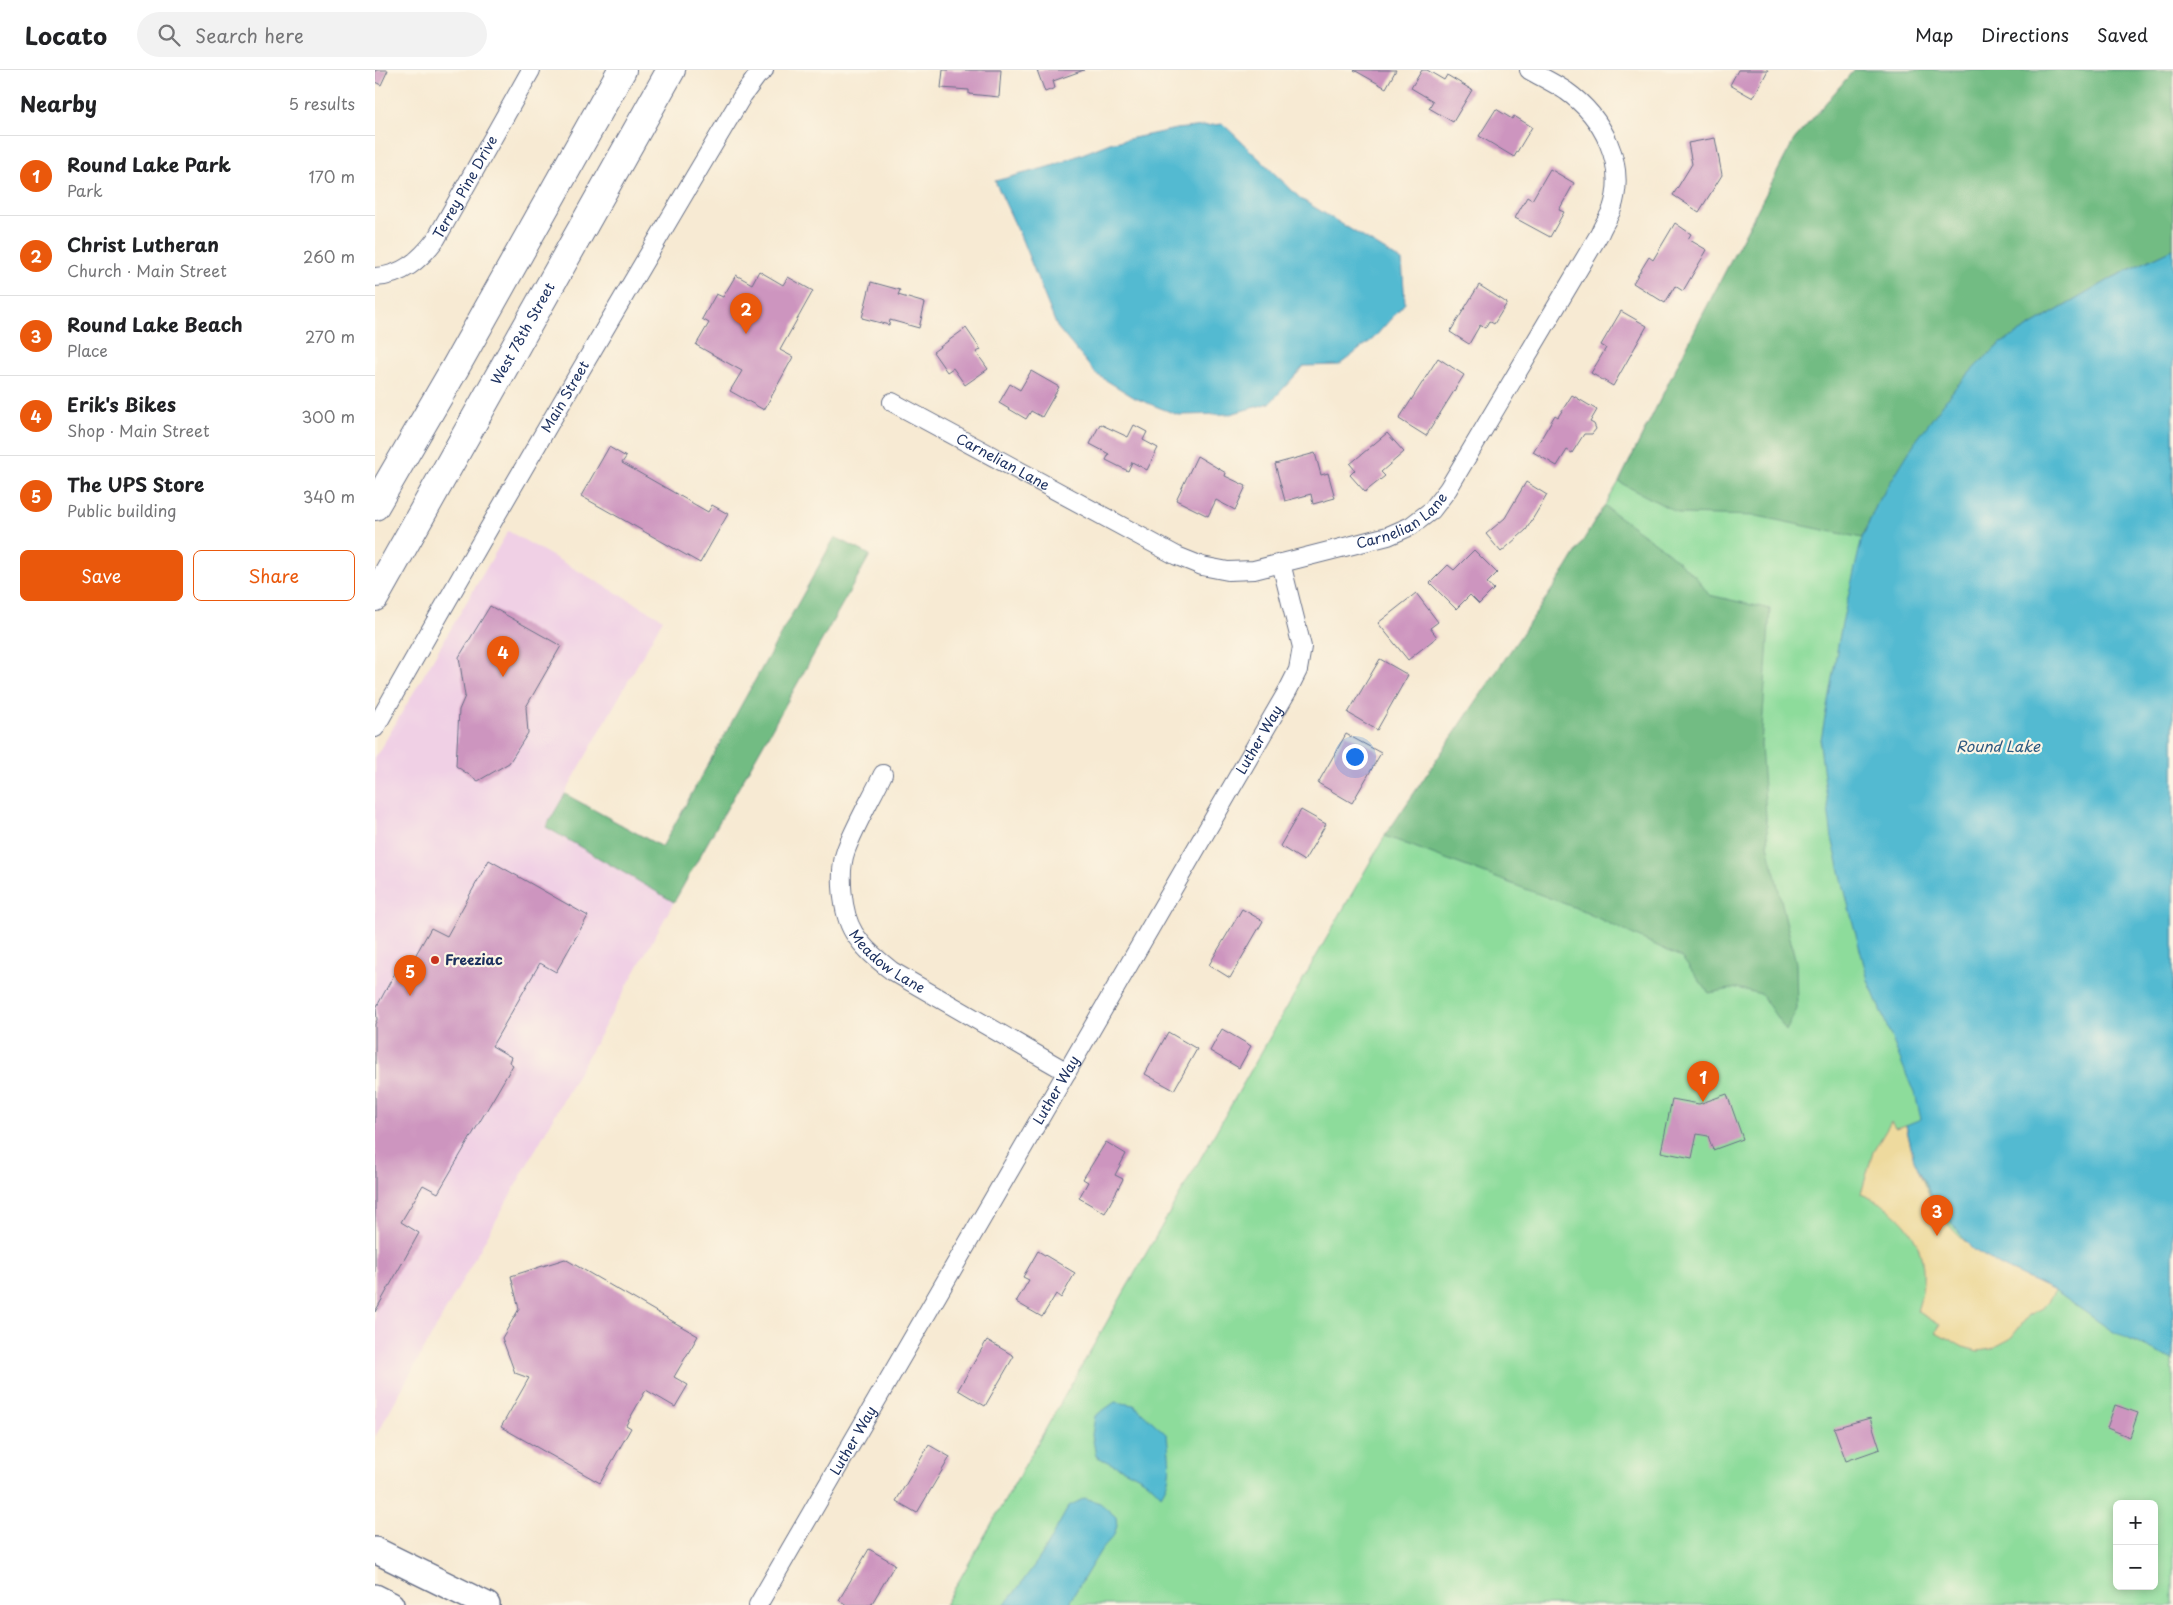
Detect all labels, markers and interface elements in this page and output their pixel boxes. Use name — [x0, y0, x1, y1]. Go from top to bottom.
search box — [137, 12, 487, 57]
text: Locato — [25, 17, 107, 53]
icon: search — [155, 21, 183, 49]
text: Search here — [195, 21, 304, 49]
text: Map — [1915, 21, 1953, 48]
text: Directions — [1981, 21, 2069, 48]
text: Saved — [2097, 21, 2148, 48]
text: Nearby — [20, 87, 97, 119]
text: 5 results — [288, 91, 355, 115]
street label: Terrey Pine Drive — [427, 131, 502, 242]
text: Round Lake Park — [67, 150, 231, 178]
text: 1 — [32, 164, 40, 188]
text: 170 m — [309, 164, 355, 188]
text: Park — [67, 178, 103, 202]
text: Christ Lutheran — [67, 230, 219, 258]
text: 2 — [30, 244, 42, 268]
text: 260 m — [303, 244, 355, 268]
text: Church · Main Street — [67, 258, 227, 282]
street label: West 78th Street — [485, 278, 560, 388]
pin: 2 — [730, 293, 762, 334]
text: Round Lake Beach — [67, 310, 243, 338]
text: 3 — [31, 324, 41, 348]
text: 270 m — [305, 324, 355, 348]
text: Place — [67, 338, 108, 362]
street label: Main Street — [535, 356, 594, 436]
text: Erik's Bikes — [67, 390, 176, 418]
text: 4 — [31, 404, 41, 428]
text: 300 m — [301, 404, 355, 428]
text: Shop · Main Street — [67, 418, 209, 442]
street label: Carnelian Lane — [952, 428, 1054, 495]
text: The UPS Store — [67, 470, 204, 498]
text: 5 — [31, 484, 41, 508]
text: 340 m — [303, 484, 355, 508]
street label: Carnelian Lane — [1354, 487, 1452, 554]
text: Public building — [67, 498, 177, 522]
button: Save — [20, 550, 183, 601]
button: Share — [193, 550, 355, 601]
pin: 4 — [487, 636, 519, 677]
street label: Luther Way — [1230, 701, 1287, 778]
water label: Round Lake — [1956, 734, 2041, 757]
your location — [1342, 744, 1368, 770]
street label: Meadow Lane — [844, 925, 929, 998]
place label: Freeziac — [445, 949, 503, 970]
marker: Freeziac — [429, 954, 441, 966]
pin: 5 — [394, 955, 426, 996]
street label: Luther Way — [1027, 1051, 1084, 1128]
pin: 1 — [1687, 1061, 1719, 1102]
pin: 3 — [1921, 1195, 1953, 1236]
street label: Luther Way — [824, 1402, 881, 1479]
map controls — [2113, 1500, 2158, 1590]
button: + — [2113, 1500, 2158, 1545]
button: − — [2113, 1545, 2158, 1590]

